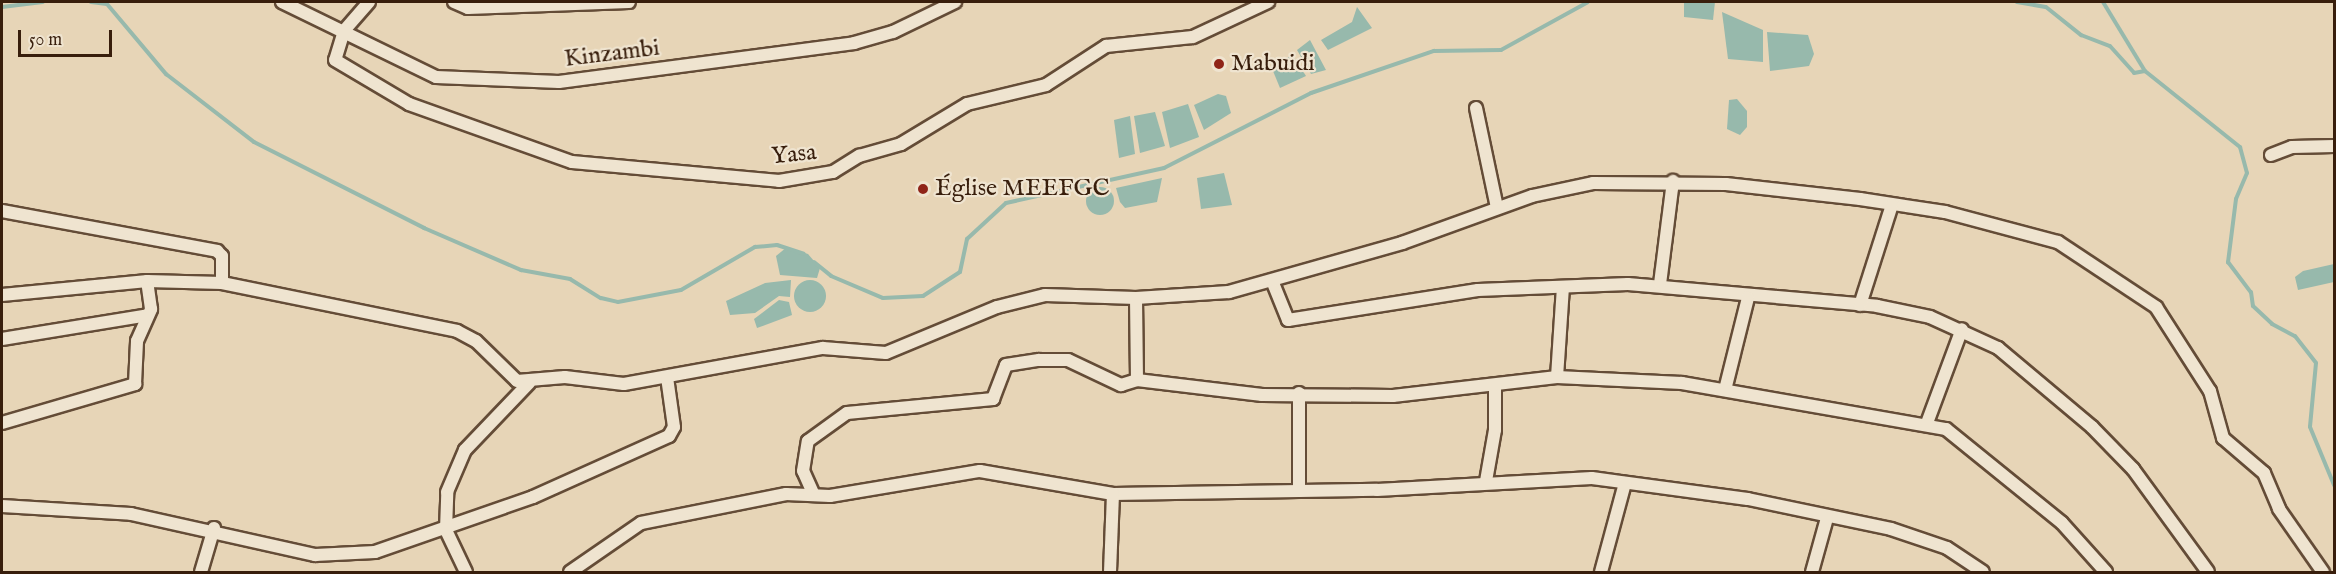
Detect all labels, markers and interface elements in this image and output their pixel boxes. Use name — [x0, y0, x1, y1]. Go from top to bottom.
scale bar — [21, 18, 116, 56]
text: 50 m — [29, 29, 62, 52]
street label: Kinzambi — [563, 34, 661, 74]
place label: Mabuidi — [1231, 50, 1315, 78]
marker: Mabuidi — [1212, 57, 1226, 71]
street label: Yasa — [770, 138, 818, 172]
place label: Église MEEFGC — [935, 175, 1110, 203]
marker: Église MEEFGC — [916, 182, 930, 196]

